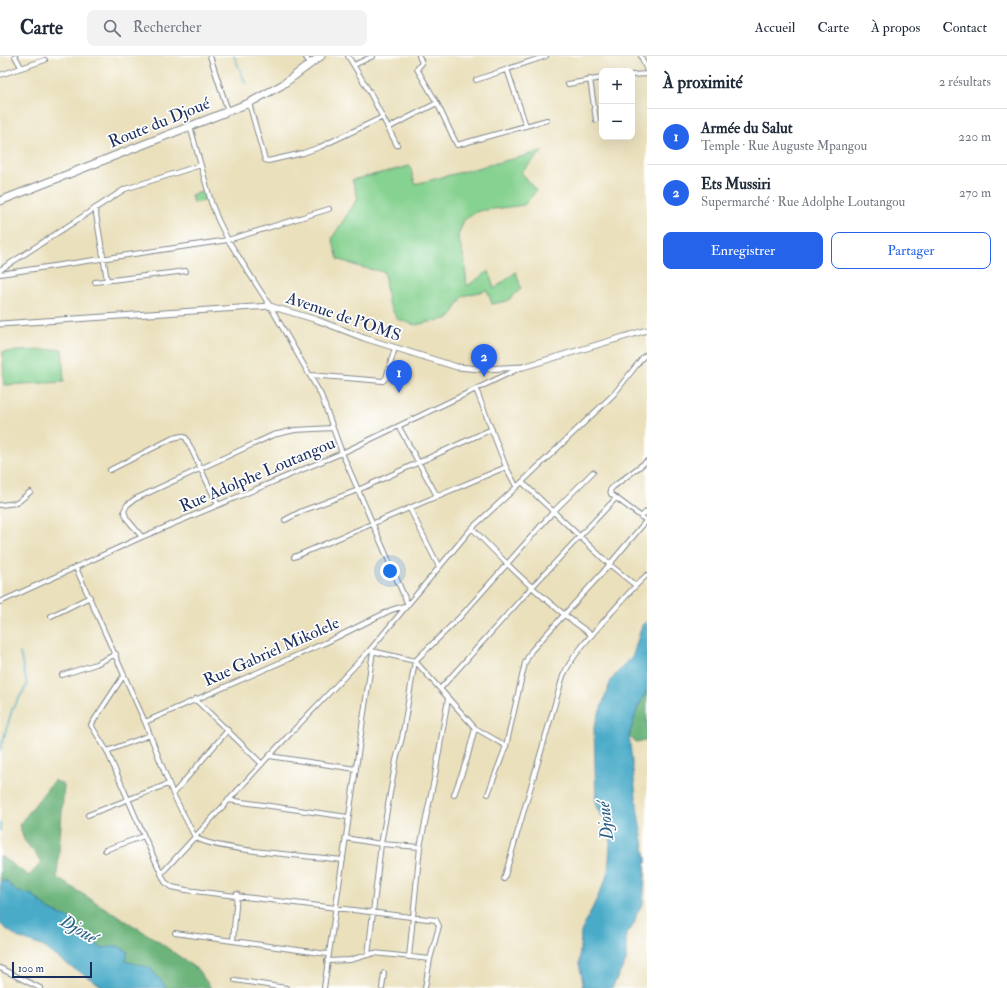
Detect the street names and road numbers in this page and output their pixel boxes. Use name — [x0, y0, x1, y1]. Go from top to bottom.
street label: Route du Djoué — [105, 92, 214, 152]
street label: Avenue de l'OMS — [283, 287, 404, 346]
street label: Rue Adolphe Loutangou — [176, 432, 339, 518]
street label: Rue Gabriel Mikolele — [200, 612, 342, 691]

